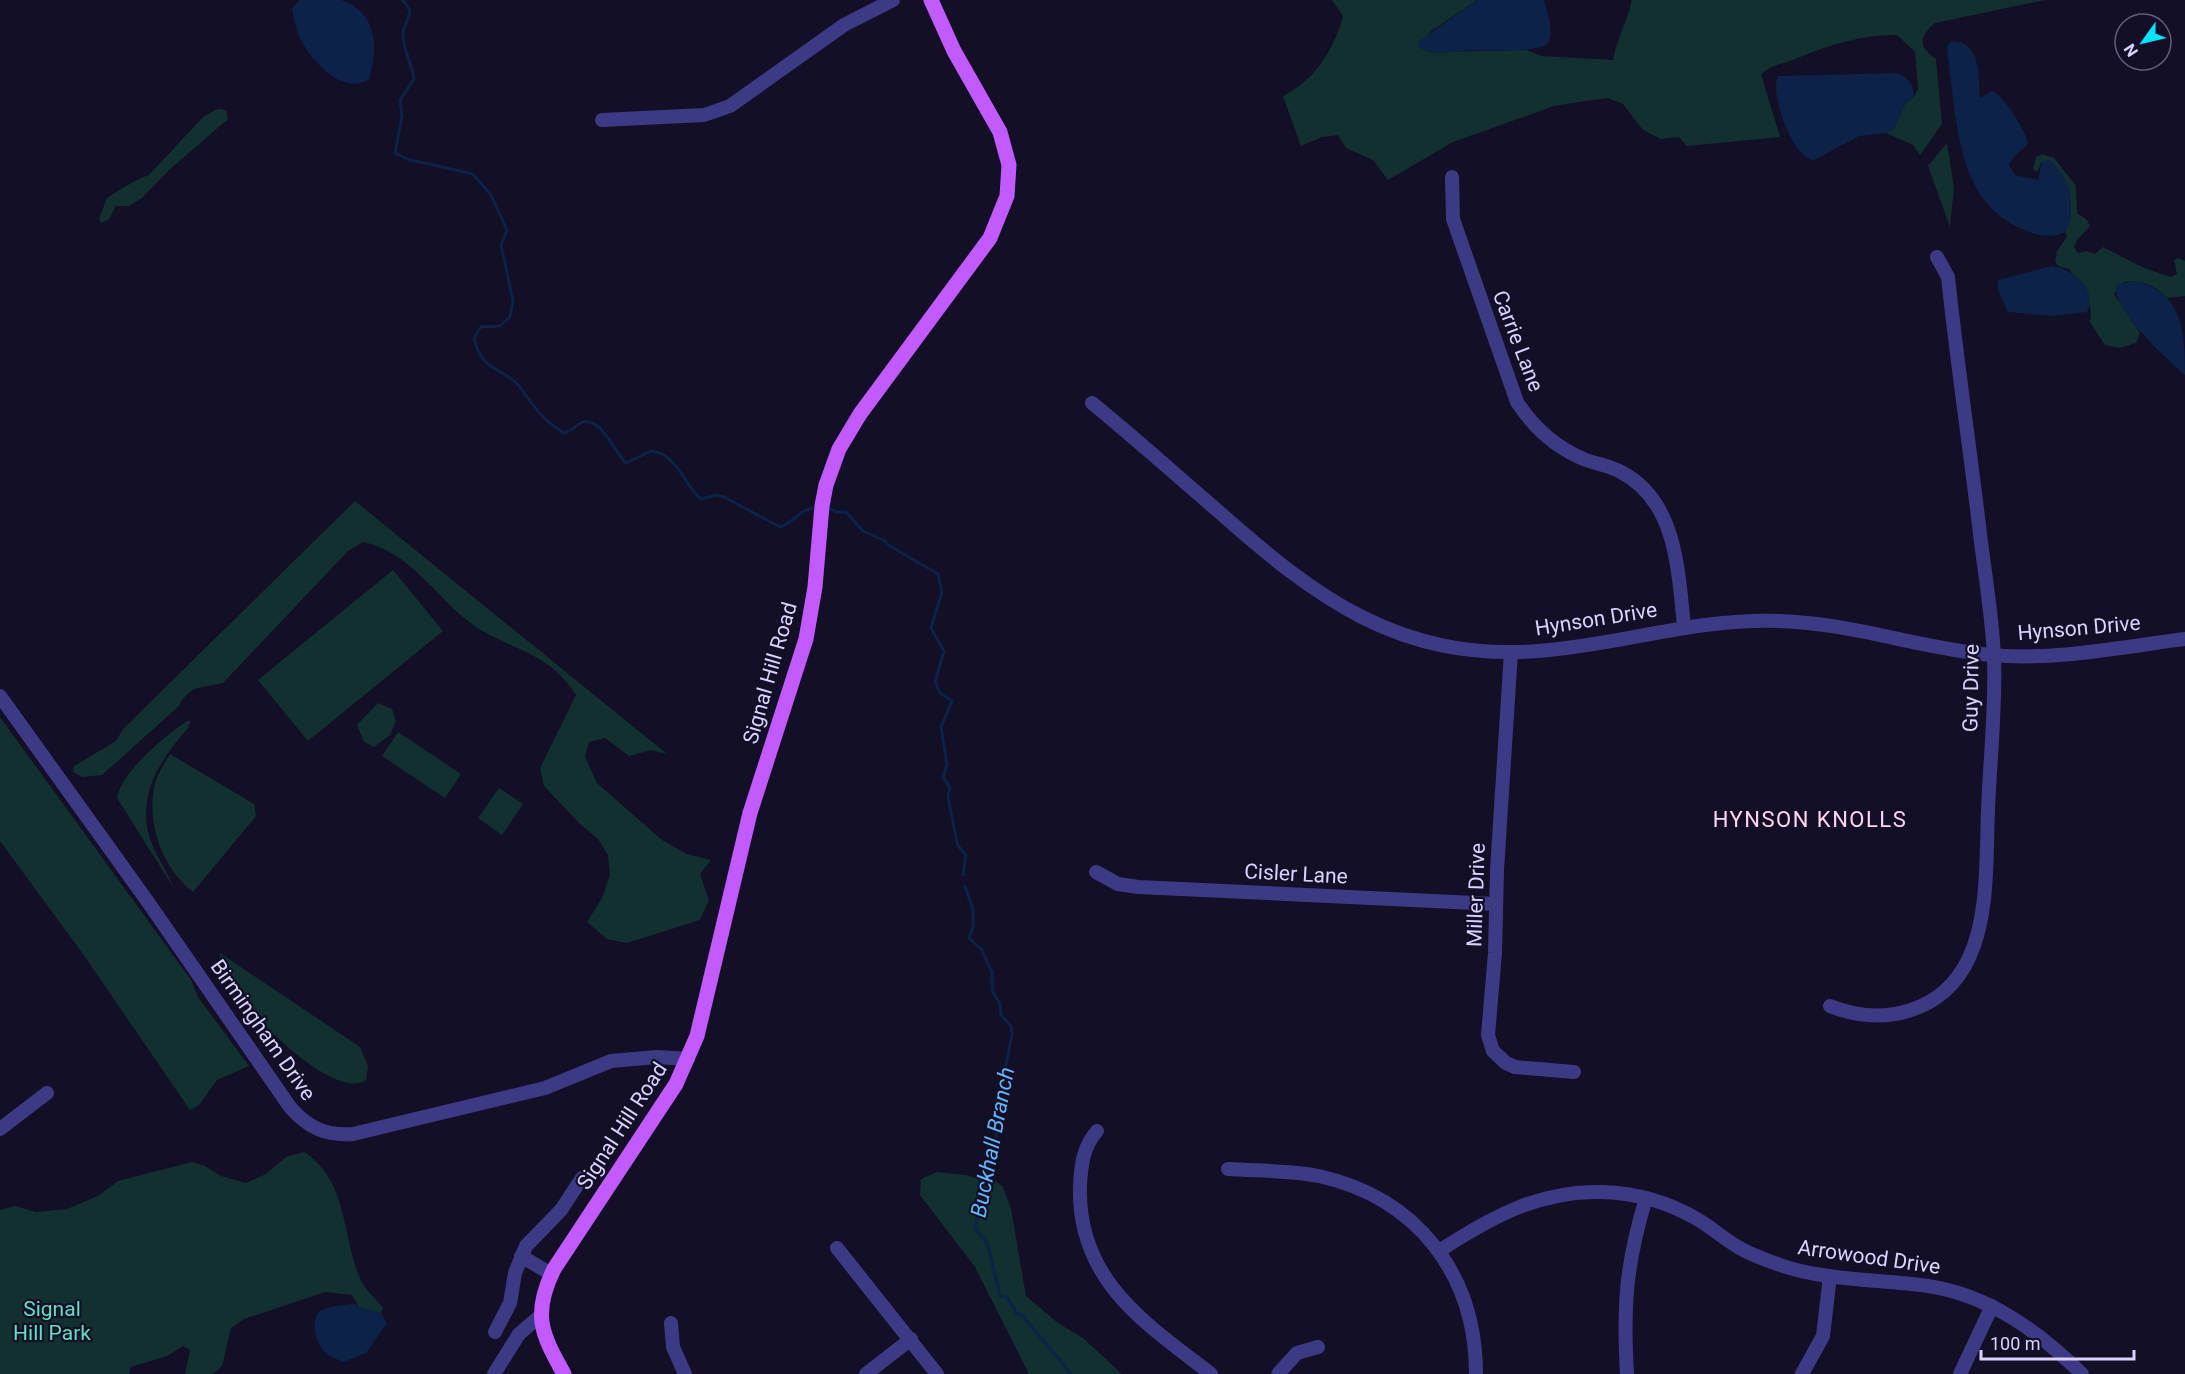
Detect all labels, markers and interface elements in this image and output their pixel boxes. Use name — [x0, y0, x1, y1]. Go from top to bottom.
north arrow — [2113, 12, 2173, 72]
text: N — [2120, 40, 2142, 60]
street label: Carrie Lane — [1488, 287, 1548, 395]
street label: Hynson Drive — [1533, 598, 1659, 640]
street label: Signal Hill Road — [738, 599, 802, 747]
street label: Hynson Drive — [2017, 611, 2141, 645]
street label: Guy Drive — [1958, 644, 1984, 732]
district label: HYNSON KNOLLS — [1713, 807, 1907, 832]
street label: Miller Drive — [1462, 842, 1490, 948]
street label: Cisler Lane — [1244, 859, 1348, 889]
street label: Birmingham Drive — [206, 955, 320, 1105]
street label: Signal Hill Road — [572, 1058, 672, 1194]
water label: Buckhall Branch — [966, 1065, 1019, 1219]
street label: Arrowood Drive — [1796, 1235, 1942, 1279]
park label: Signal Hill Park — [13, 1297, 91, 1345]
scale bar — [1981, 1323, 2134, 1361]
text: 100 m — [1990, 1333, 2041, 1354]

